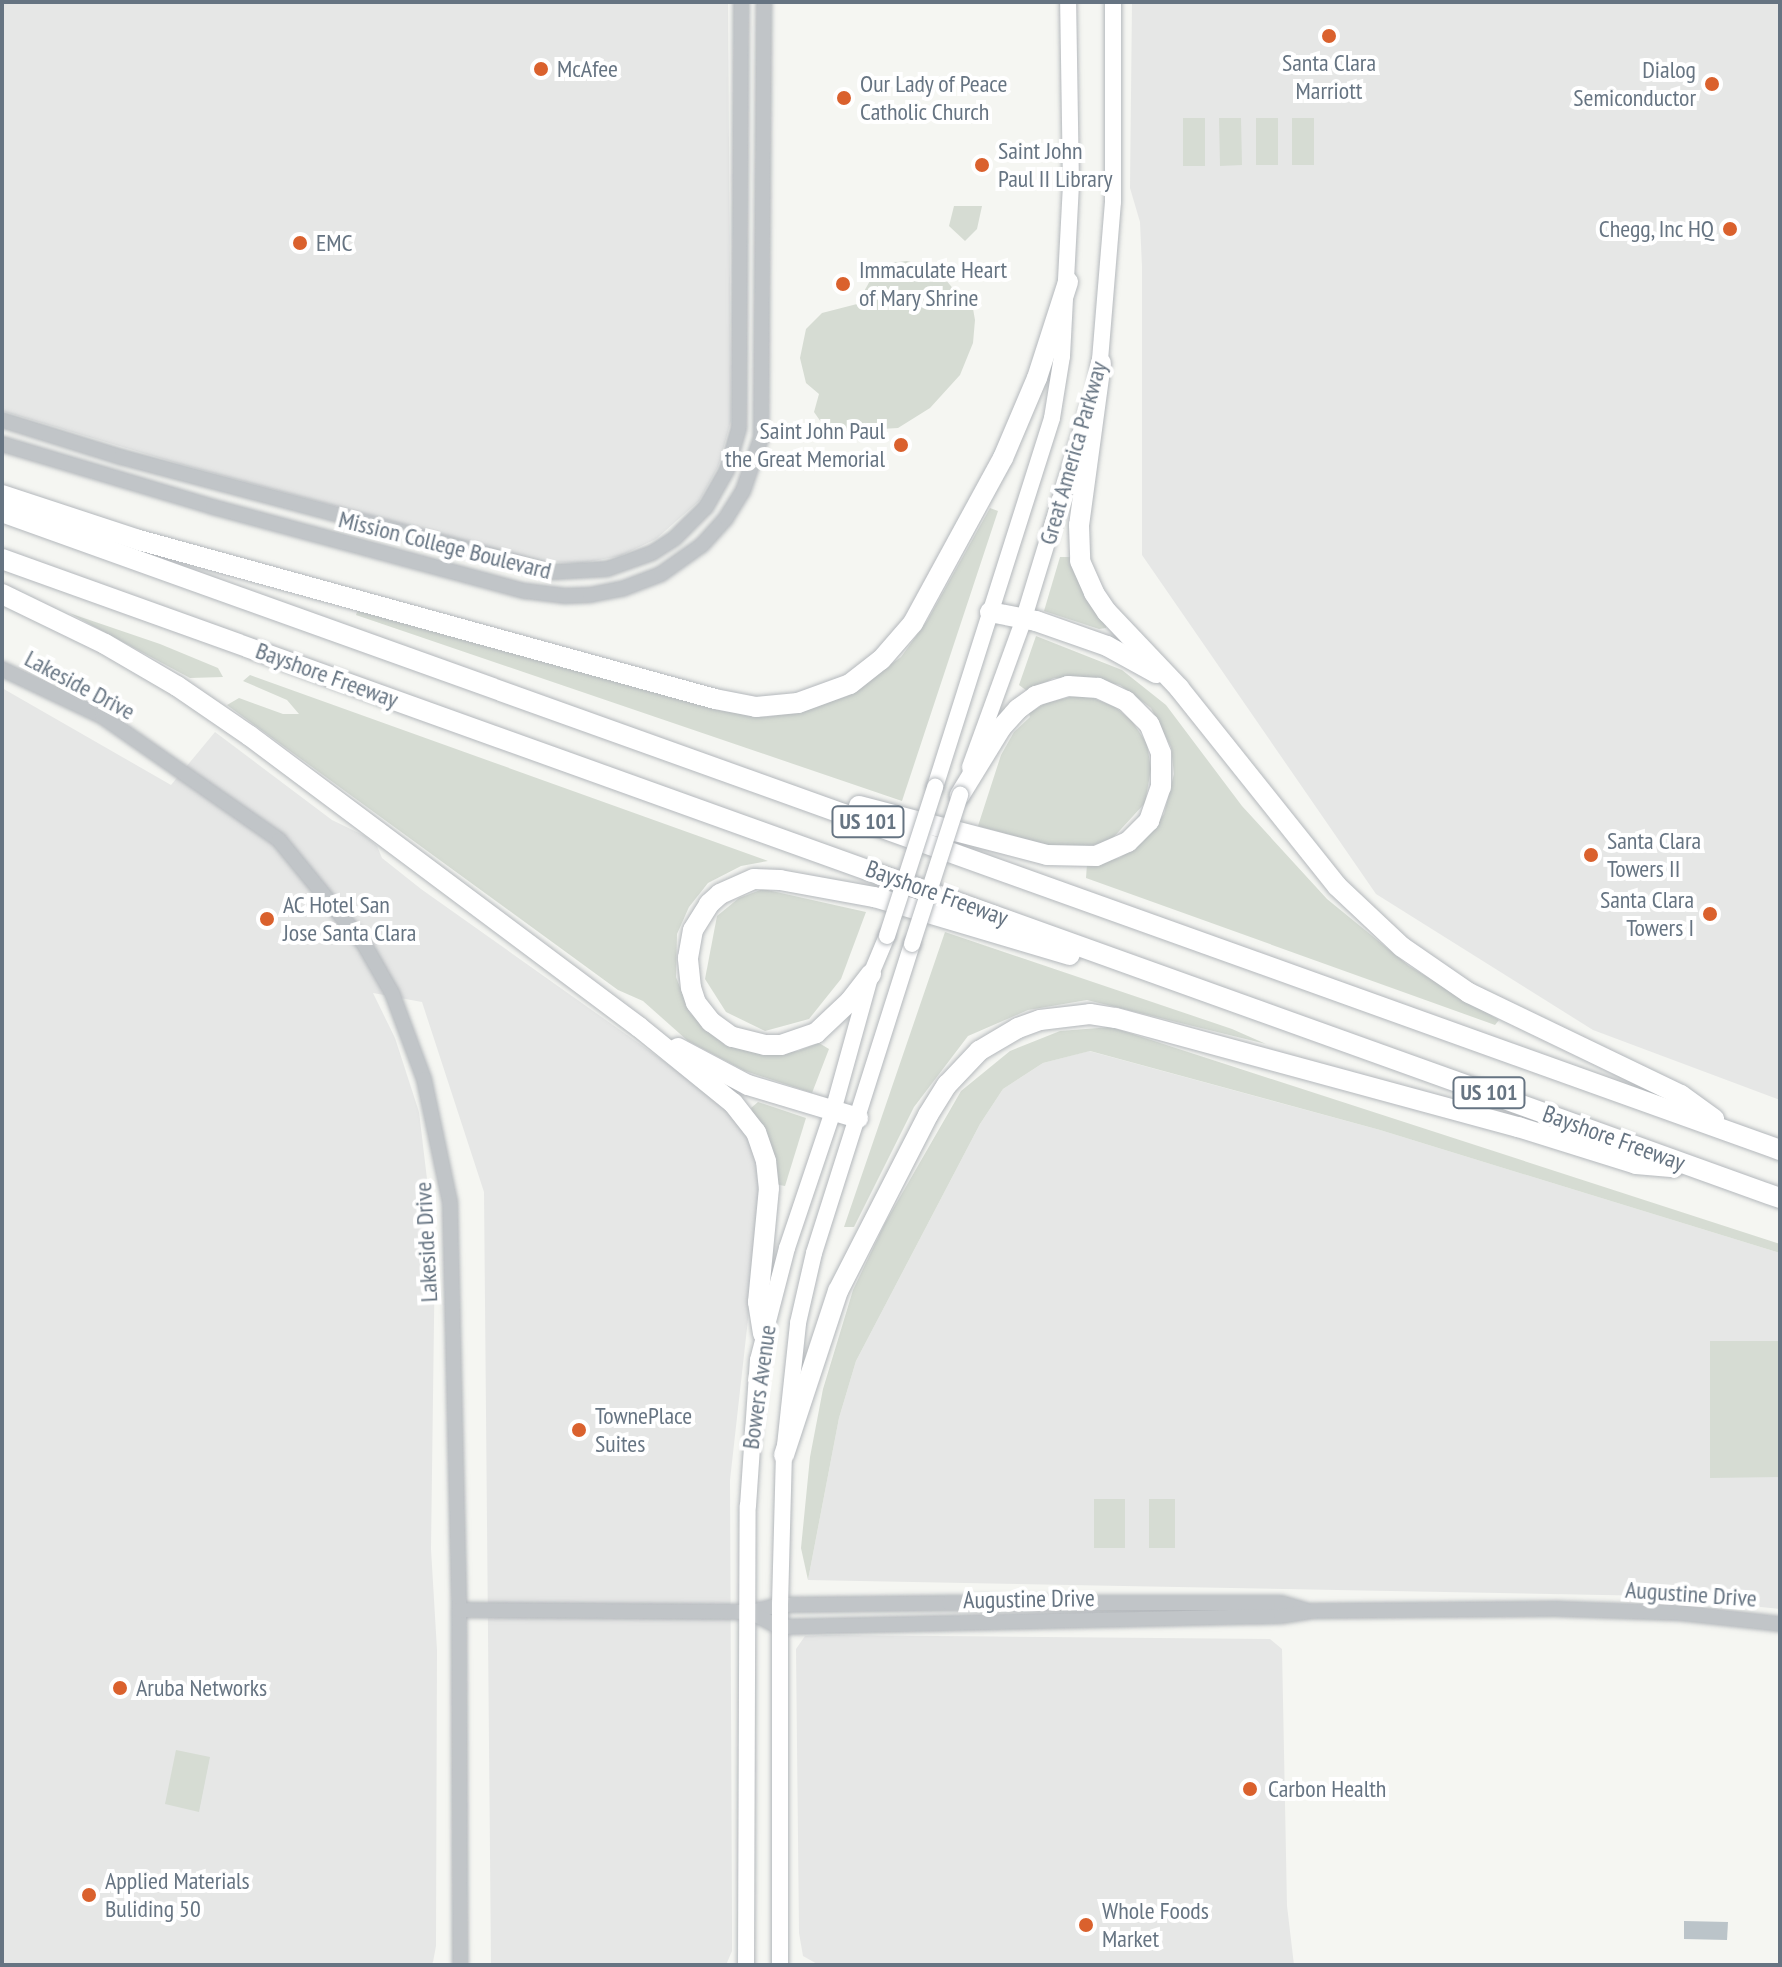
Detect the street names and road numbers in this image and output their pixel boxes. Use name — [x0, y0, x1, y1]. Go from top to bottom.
street label: Great America Parkway — [1033, 358, 1113, 548]
street label: Mission College Boulevard — [336, 505, 554, 585]
street label: Bayshore Freeway — [252, 636, 402, 714]
street label: Lakeside Drive — [20, 644, 140, 726]
road number: US 101 — [830, 804, 906, 840]
street label: Bayshore Freeway — [862, 854, 1012, 932]
road number: US 101 — [1451, 1075, 1527, 1111]
street label: Bayshore Freeway — [1539, 1099, 1689, 1177]
street label: Lakeside Drive — [408, 1181, 444, 1303]
street label: Bowers Avenue — [736, 1323, 782, 1451]
street label: Augustine Drive — [1624, 1575, 1758, 1613]
street label: Augustine Drive — [963, 1583, 1095, 1615]

